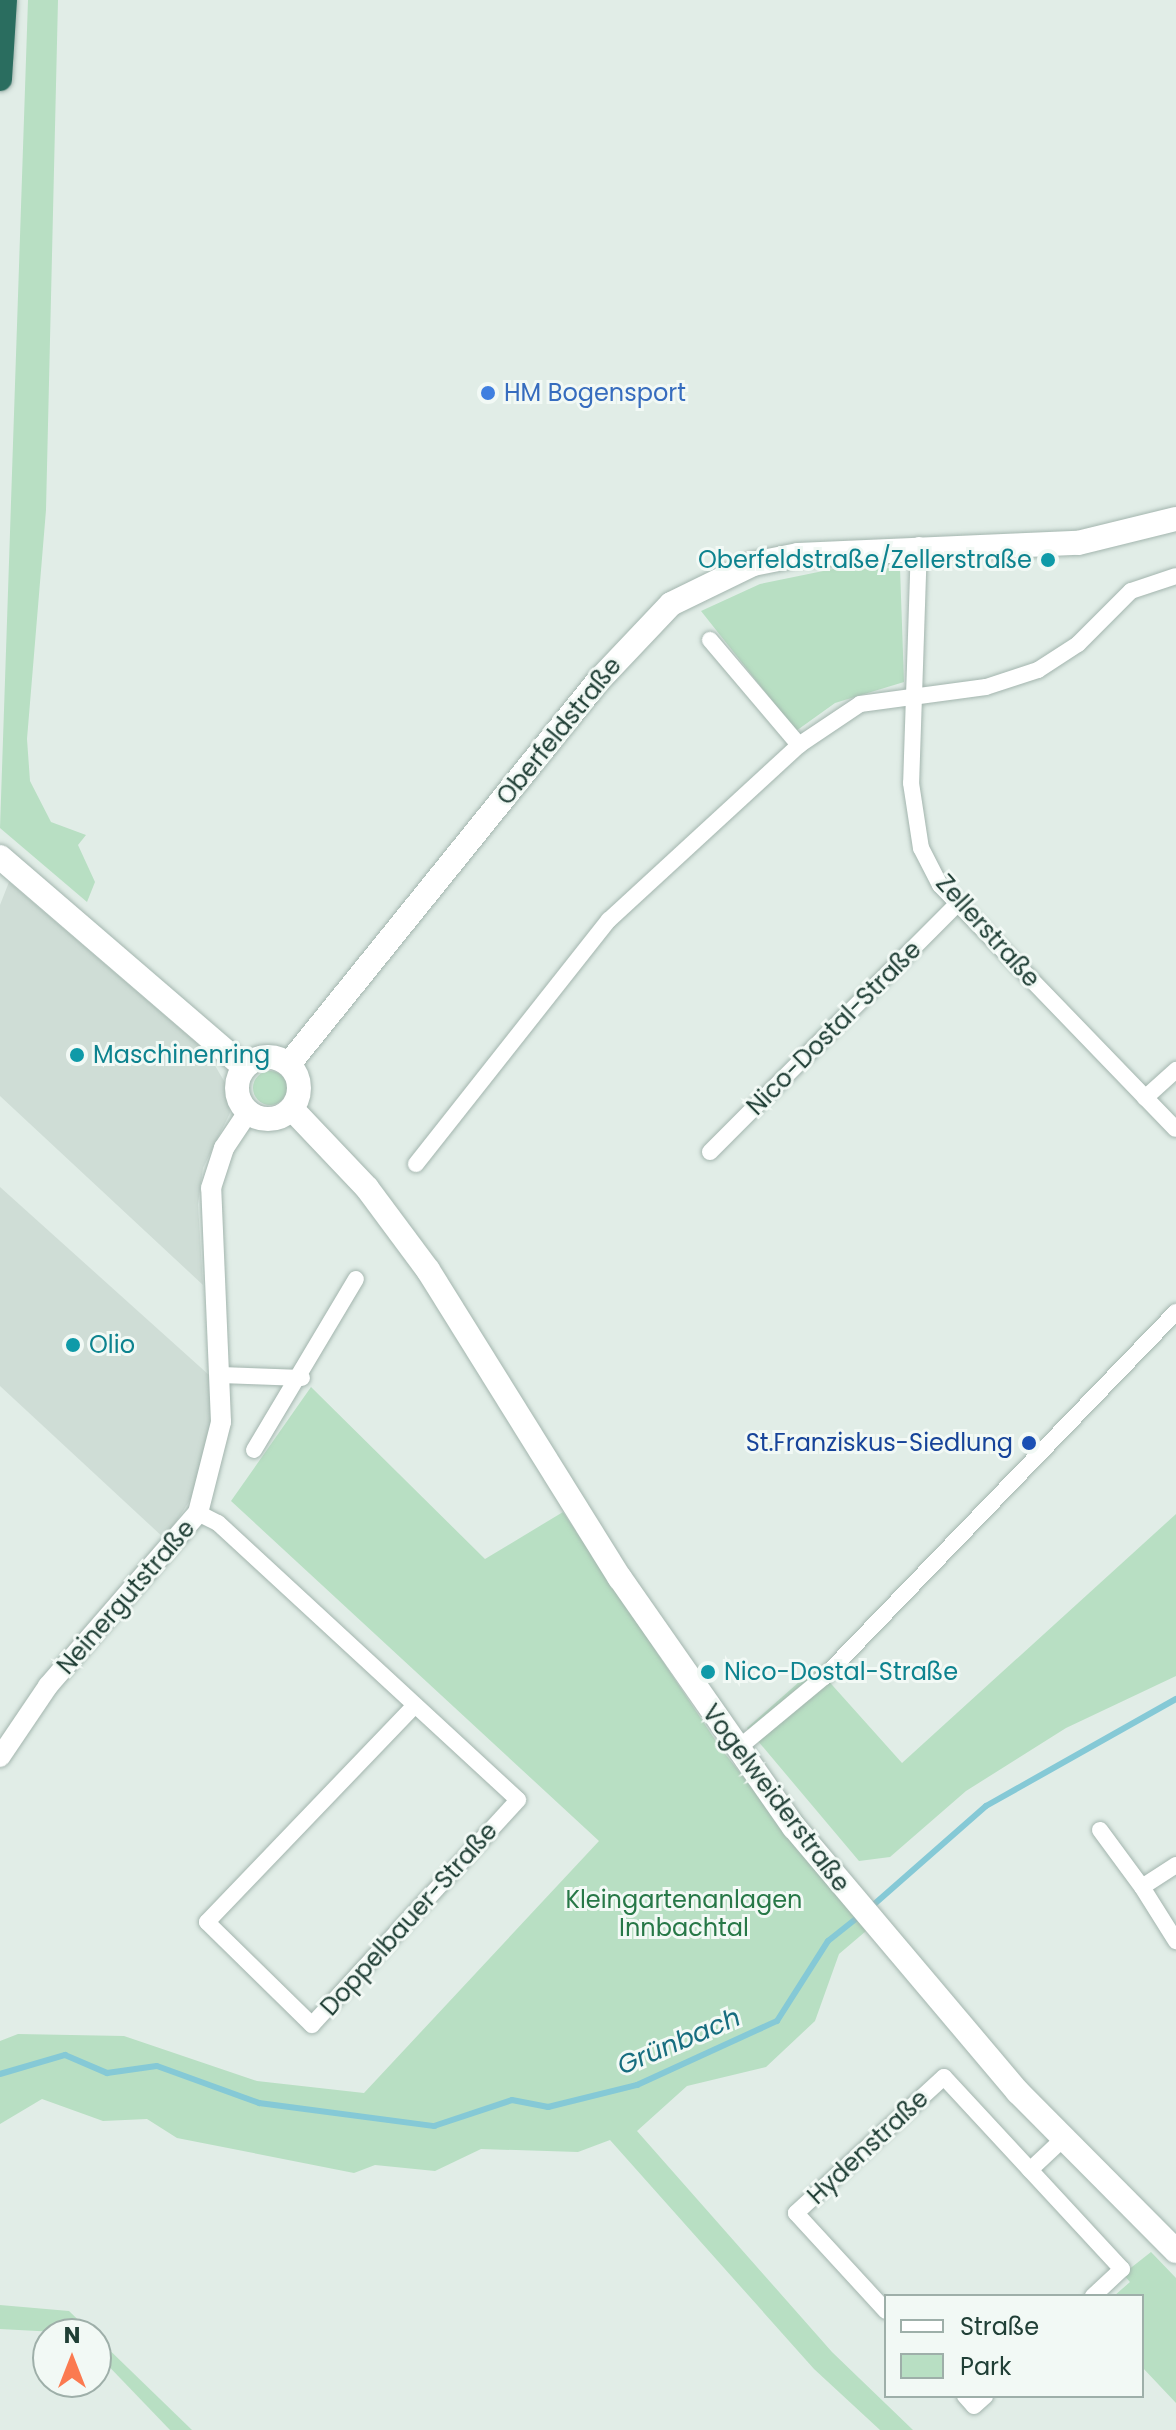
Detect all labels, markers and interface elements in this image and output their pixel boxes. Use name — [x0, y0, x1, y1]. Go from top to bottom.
place label: HM Bogensport — [504, 379, 686, 407]
marker: HM Bogensport — [479, 384, 497, 402]
place label: Oberfeldstraße/Zellerstraße — [698, 546, 1032, 574]
marker: Oberfeldstraße/Zellerstraße — [1039, 551, 1057, 569]
street label: Oberfeldstraße — [491, 651, 627, 811]
street label: Zellerstraße — [930, 869, 1046, 993]
street label: Nico-Dostal-Straße — [741, 935, 927, 1121]
place label: Maschinenring — [93, 1041, 270, 1069]
marker: Maschinenring — [68, 1046, 86, 1064]
place label: Olio — [89, 1331, 135, 1359]
marker: Olio — [64, 1336, 82, 1354]
place label: St.Franziskus-Siedlung — [746, 1429, 1013, 1457]
marker: St.Franziskus-Siedlung — [1020, 1434, 1038, 1452]
street label: Neinergutstraße — [51, 1514, 201, 1680]
place label: Nico-Dostal-Straße — [724, 1658, 958, 1686]
marker: Nico-Dostal-Straße — [699, 1663, 717, 1681]
street label: Vogelweiderstraße — [696, 1699, 856, 1897]
street label: Doppelbauer-Straße — [315, 1817, 503, 2021]
park label: Kleingartenanlagen Innbachtal — [566, 1886, 802, 1942]
water label: Grünbach — [613, 2002, 745, 2082]
street label: Hydenstraße — [802, 2084, 934, 2210]
legend — [884, 2294, 1144, 2398]
text: Straße — [960, 2310, 1039, 2343]
north arrow — [32, 2318, 112, 2398]
text: N — [64, 2320, 80, 2351]
text: Park — [960, 2350, 1011, 2383]

